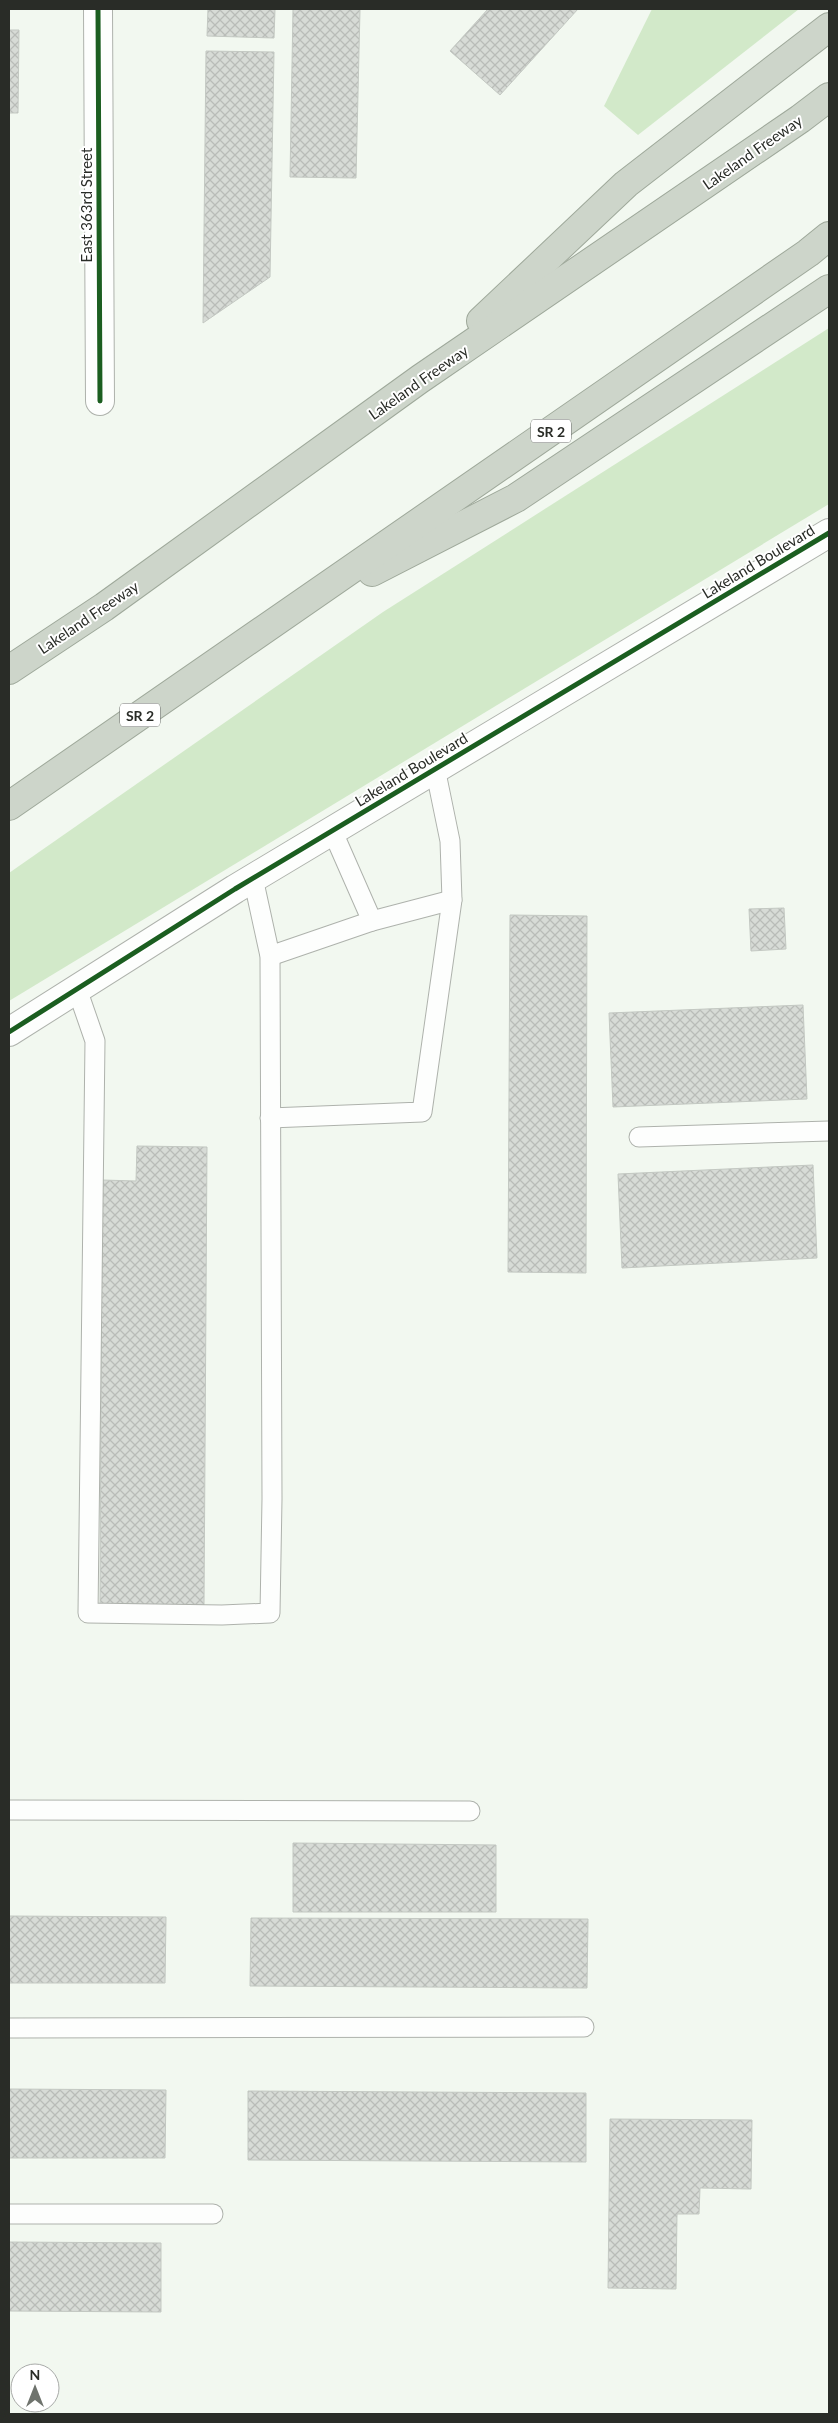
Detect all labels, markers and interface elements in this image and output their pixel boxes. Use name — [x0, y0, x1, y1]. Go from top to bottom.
street label: Lakeland Freeway — [699, 111, 805, 193]
street label: East 363rd Street — [77, 147, 95, 262]
street label: Lakeland Freeway — [365, 341, 471, 423]
road number: SR 2 — [531, 420, 571, 442]
street label: Lakeland Boulevard — [698, 520, 818, 602]
street label: Lakeland Freeway — [34, 577, 142, 657]
road number: SR 2 — [120, 704, 160, 726]
street label: Lakeland Boulevard — [351, 728, 471, 810]
north arrow — [10, 2363, 60, 2413]
text: N — [30, 2366, 40, 2383]

